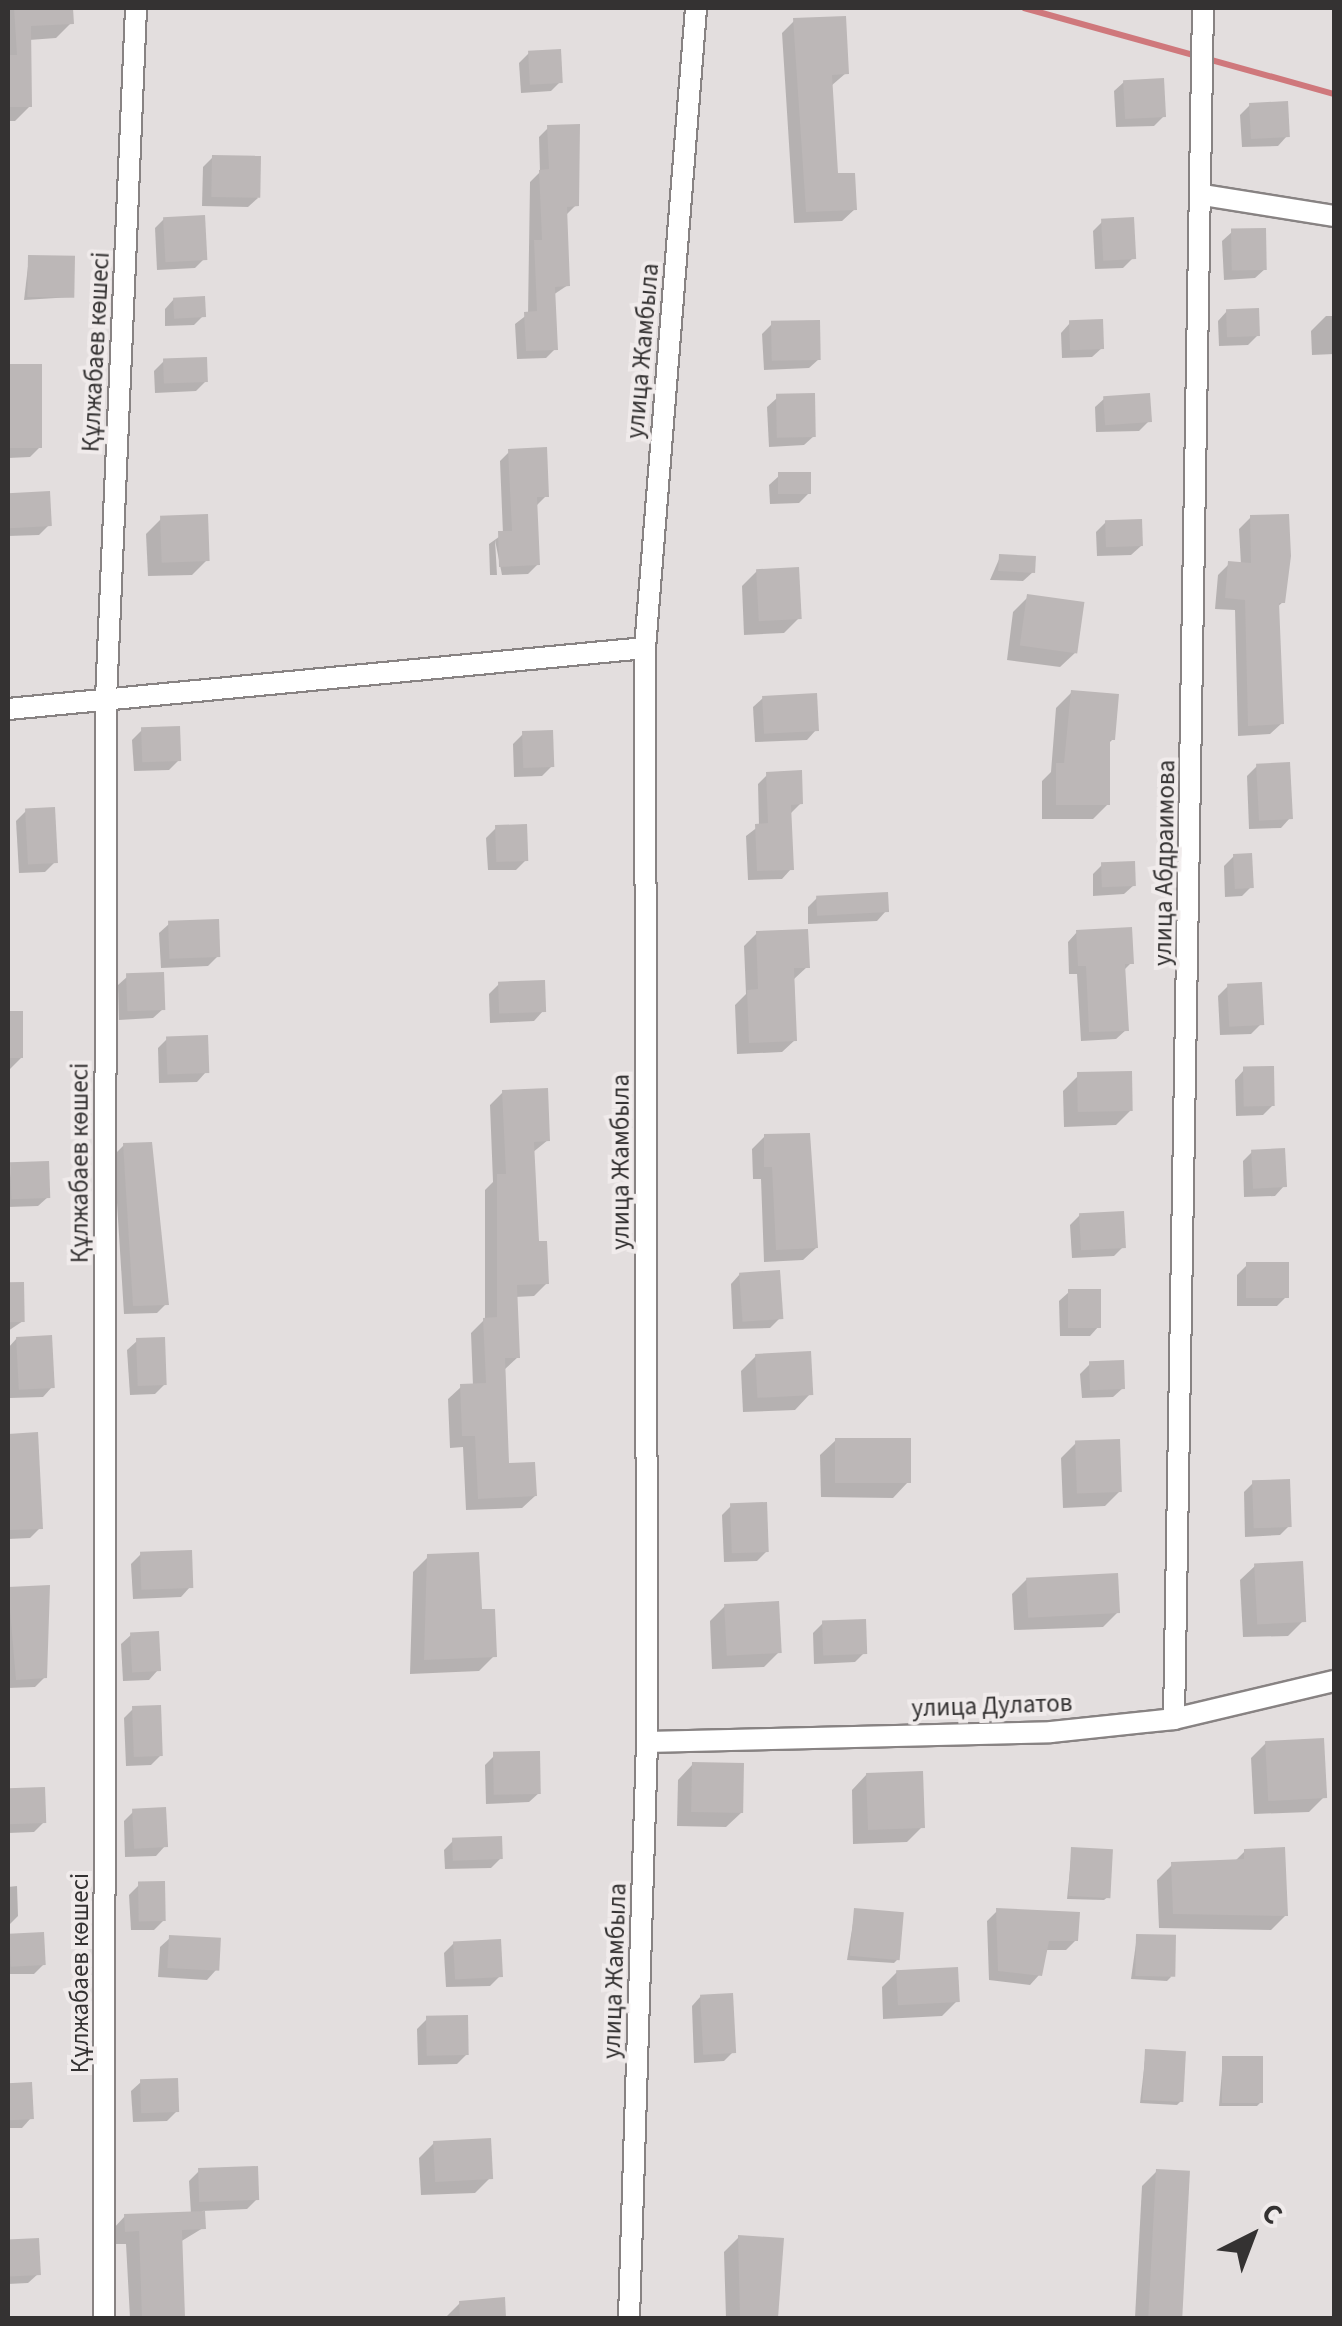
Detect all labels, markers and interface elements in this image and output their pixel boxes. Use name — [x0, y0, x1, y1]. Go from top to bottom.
street label: Құлжабаев көшесі — [76, 251, 116, 453]
street label: улица Жамбыла — [620, 262, 666, 440]
street label: улица Абдраимова — [1148, 760, 1182, 966]
street label: Құлжабаев көшесі — [65, 1063, 95, 1263]
street label: улица Жамбыла — [606, 1074, 636, 1250]
street label: улица Дулатов — [911, 1688, 1073, 1724]
street label: Құлжабаев көшесі — [65, 1873, 95, 2073]
street label: улица Жамбыла — [597, 1883, 633, 2059]
north arrow — [1202, 2186, 1302, 2286]
text: С — [1253, 2193, 1292, 2234]

